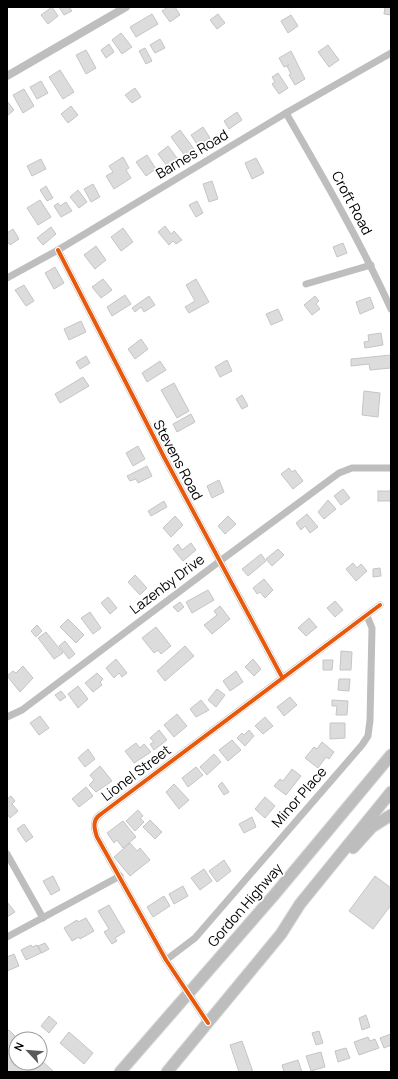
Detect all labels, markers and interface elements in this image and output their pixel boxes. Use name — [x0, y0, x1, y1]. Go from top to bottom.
street label: Barnes Road — [152, 125, 231, 183]
street label: Croft Road — [328, 168, 377, 238]
street label: Stevens Road — [149, 416, 208, 503]
street label: Lazenby Drive — [125, 549, 208, 618]
street label: Lionel Street — [97, 740, 175, 805]
street label: Minor Place — [267, 762, 330, 831]
street label: Gordon Highway — [203, 858, 287, 951]
north arrow — [8, 1031, 48, 1071]
text: N — [10, 1039, 27, 1053]

